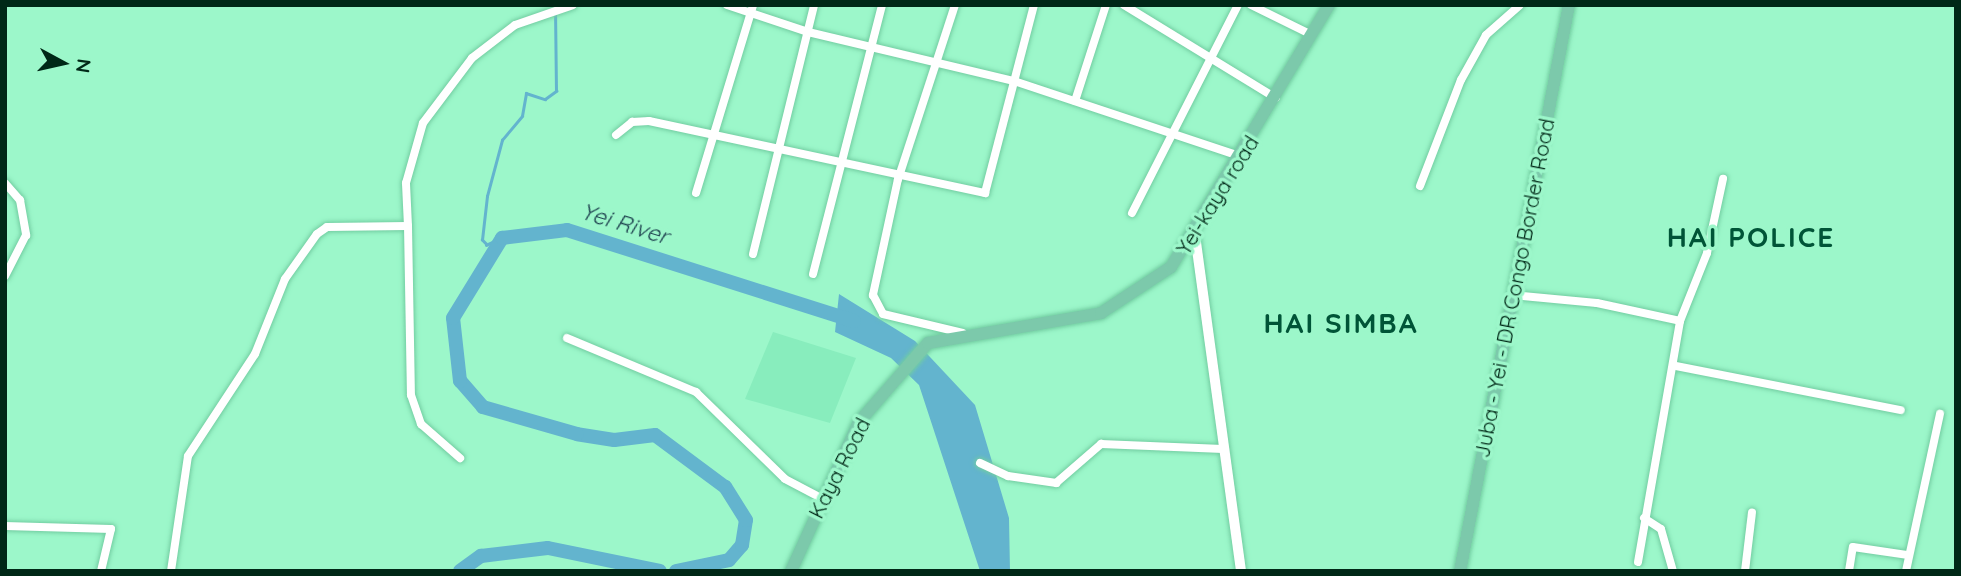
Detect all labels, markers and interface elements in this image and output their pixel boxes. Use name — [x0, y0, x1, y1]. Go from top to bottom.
north arrow — [28, 28, 98, 98]
text: N — [71, 57, 97, 75]
street label: Juba - Yei - DR Congo Border Road — [1469, 116, 1559, 460]
street label: Yei-kaya road — [1170, 131, 1264, 259]
water label: Yei River — [578, 198, 672, 250]
district label: HAI POLICE — [1668, 220, 1834, 254]
district label: HAI SIMBA — [1265, 306, 1417, 340]
street label: Kaya Road — [803, 414, 875, 522]

